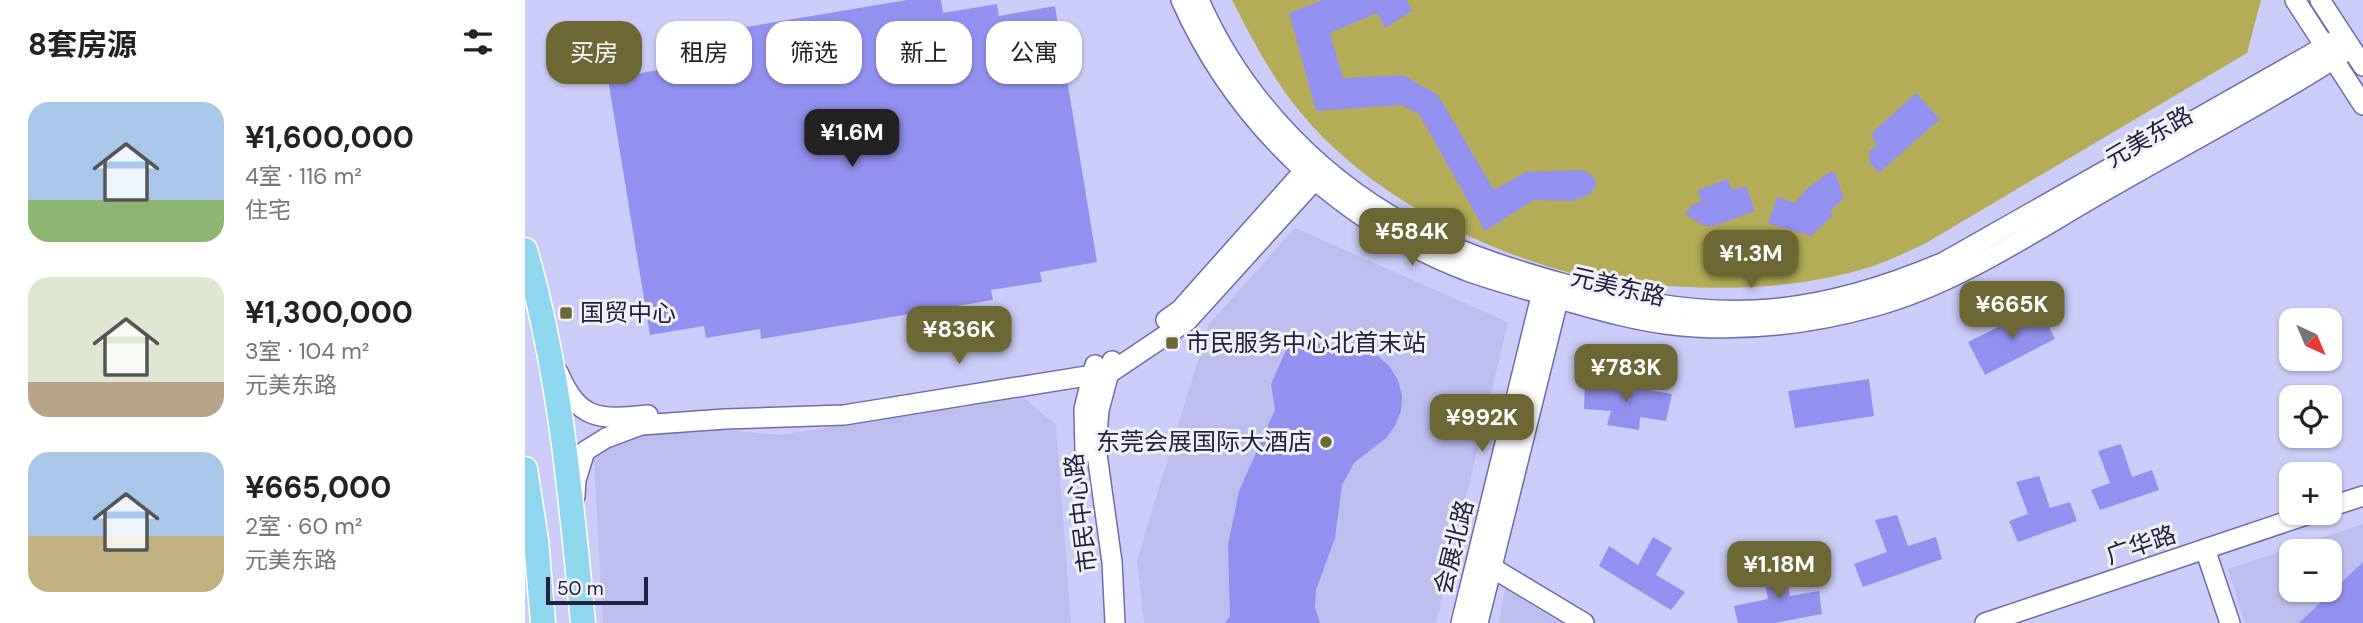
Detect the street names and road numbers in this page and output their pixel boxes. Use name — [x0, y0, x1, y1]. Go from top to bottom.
street label: 元美东路 — [2099, 99, 2198, 174]
street label: 元美东路 — [1568, 261, 1668, 312]
street label: 市民中心路 — [1058, 452, 1103, 575]
street label: 会展北路 — [1427, 497, 1480, 597]
street label: 广华路 — [2102, 518, 2180, 571]

